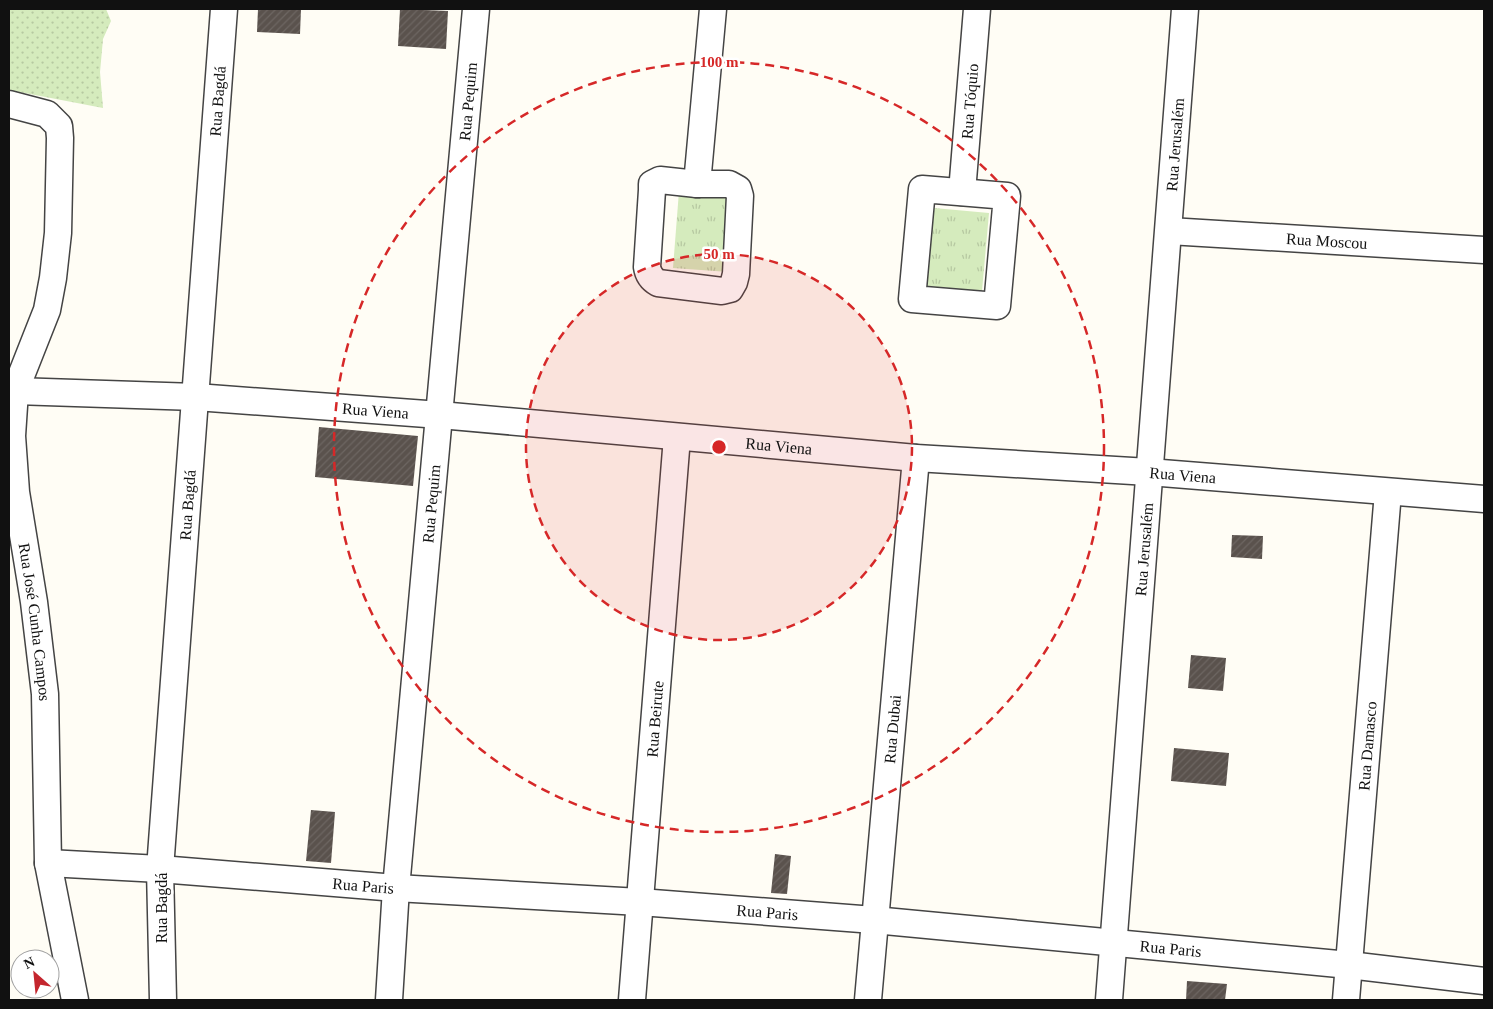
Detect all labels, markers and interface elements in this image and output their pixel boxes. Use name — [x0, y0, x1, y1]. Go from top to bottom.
text: 100 m — [700, 54, 739, 70]
street label: Rua Pequim — [456, 61, 480, 141]
street label: Rua Tóquio — [958, 63, 981, 140]
street label: Rua Bagdá — [207, 65, 229, 137]
street label: Rua Jerusalém — [1163, 97, 1187, 192]
street label: Rua Moscou — [1286, 230, 1368, 252]
text: 50 m — [703, 246, 735, 262]
street label: Rua Viena — [341, 400, 409, 422]
street label: Rua Viena — [745, 435, 813, 458]
centre of rings — [710, 438, 728, 456]
street label: Rua Pequim — [419, 463, 444, 544]
street label: Rua Viena — [1149, 464, 1217, 486]
street label: Rua Bagdá — [176, 469, 199, 541]
street label: Rua Jerusalém — [1132, 501, 1156, 597]
street label: Rua José Cunha Campos — [15, 542, 53, 701]
street label: Rua Beirute — [643, 680, 667, 758]
street label: Rua Dubai — [881, 693, 904, 764]
street label: Rua Damasco — [1355, 701, 1380, 791]
street label: Rua Bagdá — [153, 873, 171, 943]
street label: Rua Paris — [332, 875, 395, 897]
street label: Rua Paris — [736, 901, 799, 923]
street label: Rua Paris — [1139, 937, 1202, 960]
north arrow — [10, 949, 60, 999]
text: N — [21, 954, 37, 972]

